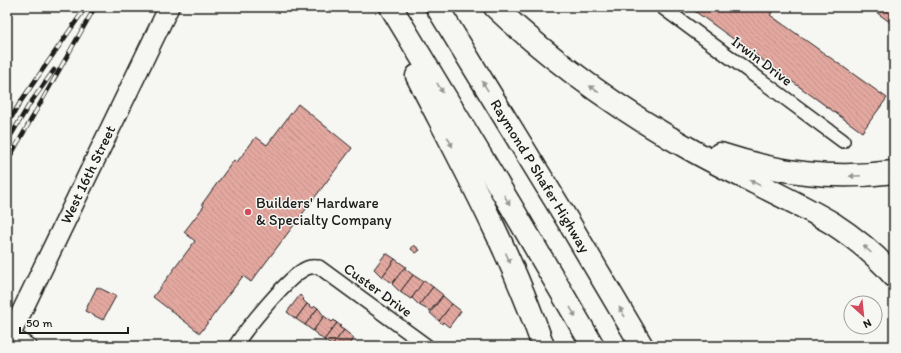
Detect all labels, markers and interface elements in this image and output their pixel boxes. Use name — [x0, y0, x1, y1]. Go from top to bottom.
street label: Irwin Drive — [728, 32, 796, 90]
one-way arrow — [482, 80, 489, 92]
one-way arrow — [436, 82, 443, 94]
one-way arrow — [589, 85, 600, 93]
street label: Raymond P Shafer Highway — [487, 96, 594, 256]
street label: West 16th Street — [57, 122, 120, 227]
one-way arrow — [447, 136, 453, 147]
one-way arrow — [849, 172, 861, 179]
one-way arrow — [749, 180, 761, 186]
place label: Builders' Hardware & Specialty Company — [256, 194, 392, 229]
one-way arrow — [503, 195, 511, 205]
marker: Builders' Hardware & Specialty Company — [243, 207, 253, 217]
one-way arrow — [861, 244, 872, 253]
one-way arrow — [505, 252, 511, 264]
street label: Custer Drive — [340, 259, 416, 321]
north arrow — [843, 295, 883, 335]
one-way arrow — [569, 306, 576, 318]
one-way arrow — [619, 306, 626, 318]
scale bar — [20, 309, 128, 335]
text: 50 m — [26, 316, 52, 330]
text: N — [861, 316, 874, 331]

